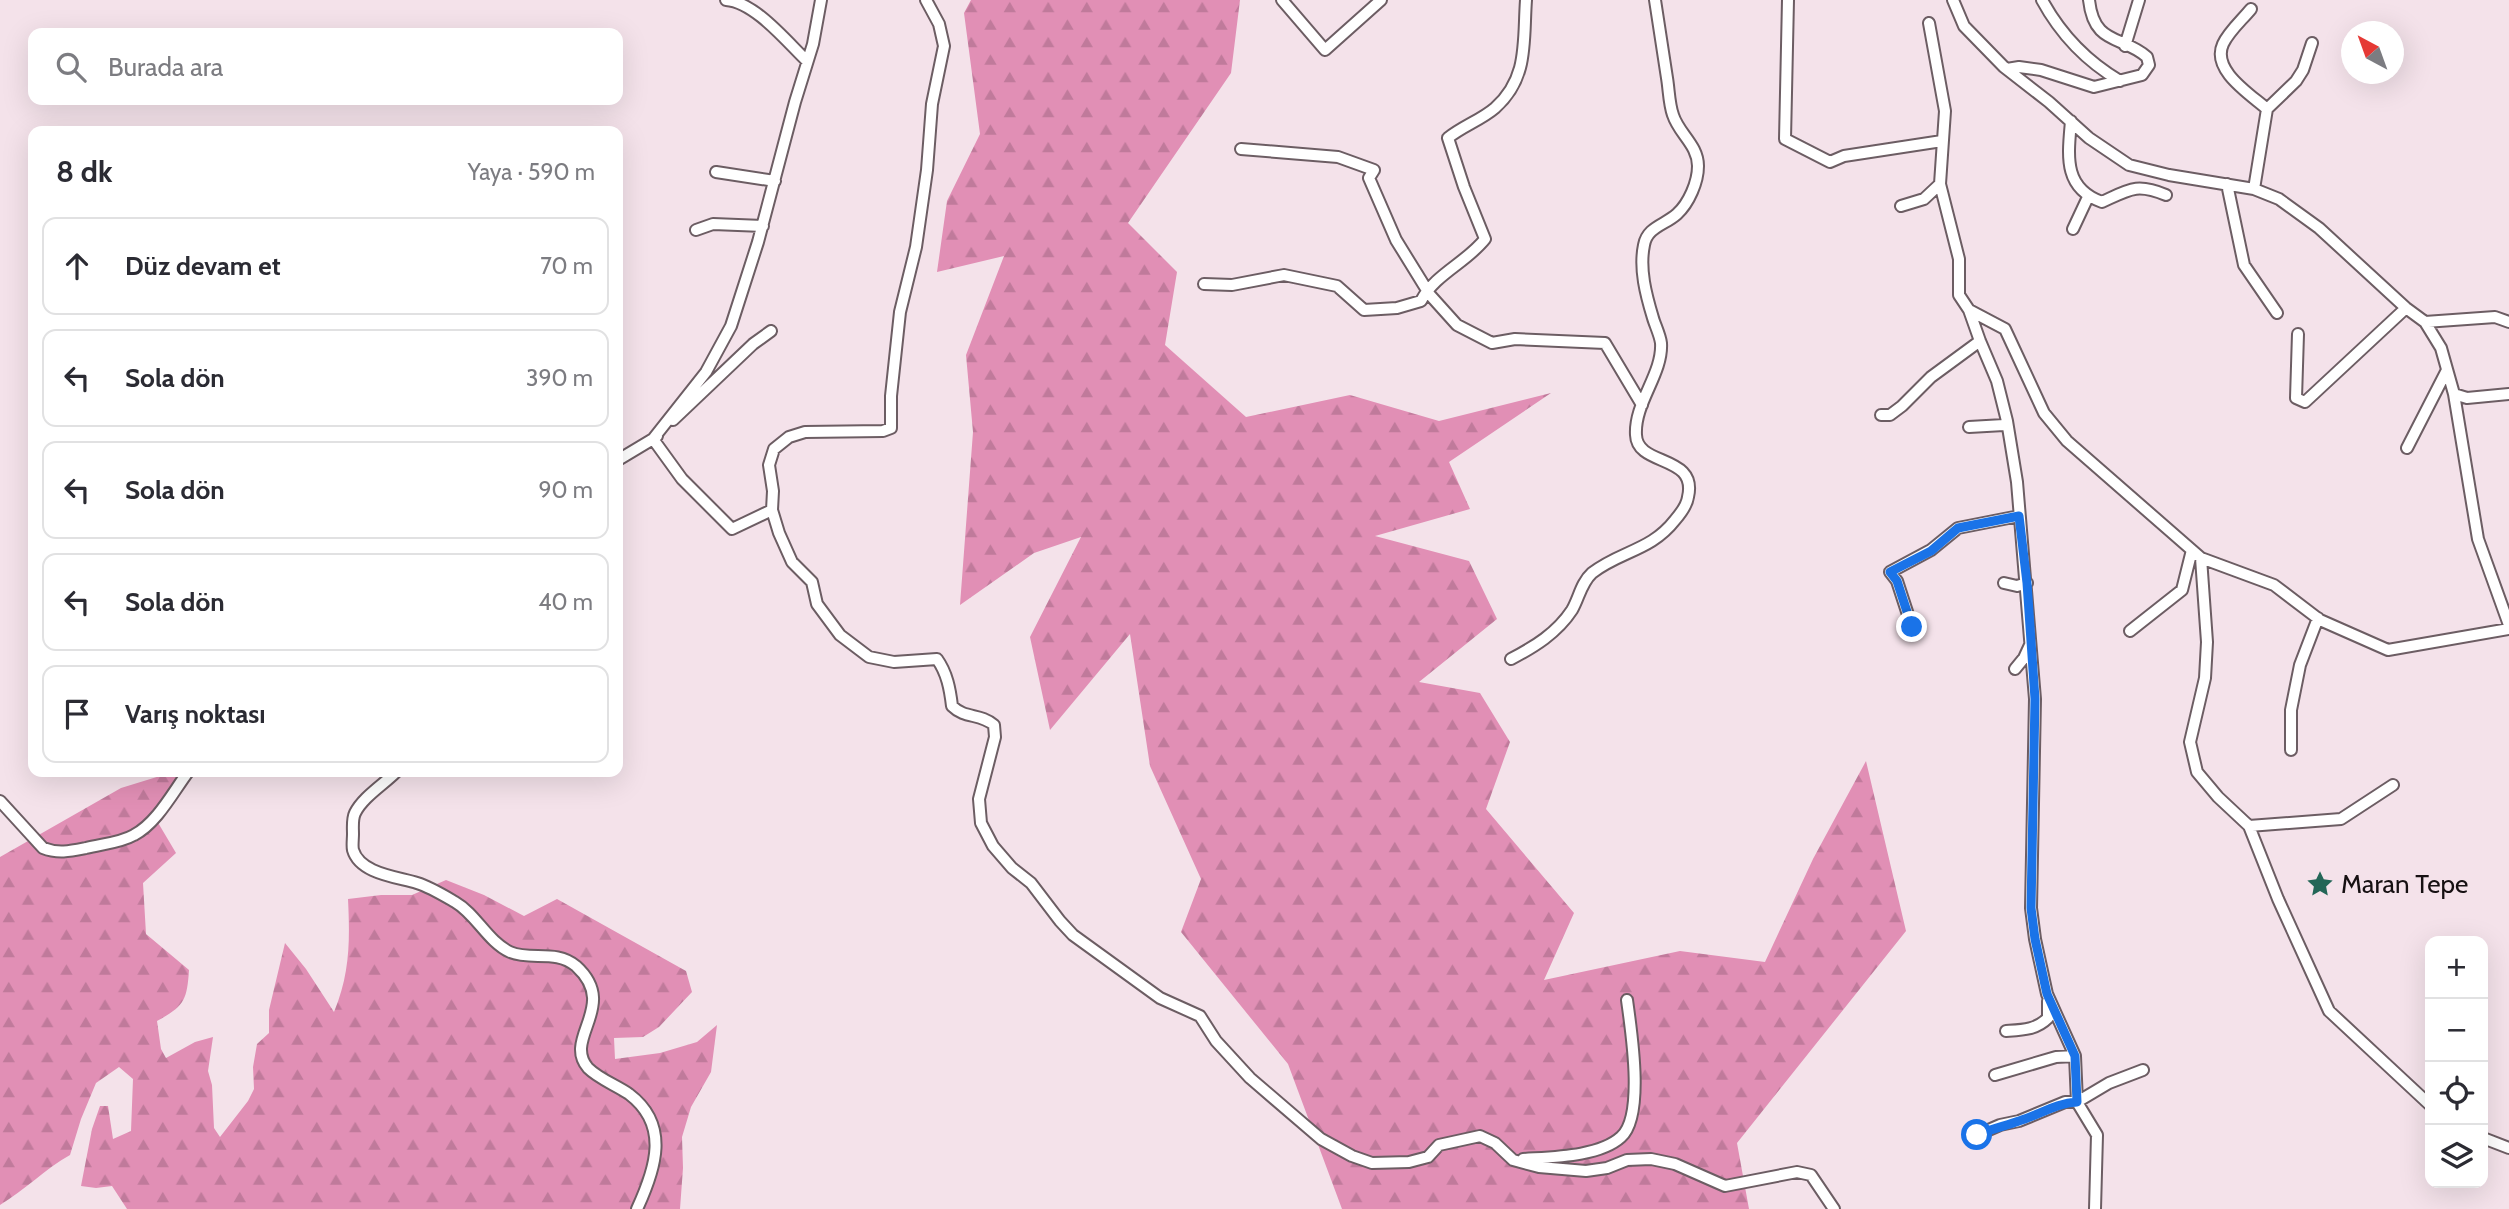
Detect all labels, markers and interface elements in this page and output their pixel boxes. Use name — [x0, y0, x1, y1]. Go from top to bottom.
north arrow — [2341, 21, 2404, 84]
search box — [28, 28, 623, 105]
icon: search — [52, 48, 90, 86]
text: Burada ara — [108, 51, 223, 83]
text: 8 dk — [56, 153, 113, 190]
text: Yaya · 590 m — [468, 158, 595, 186]
icon: ahead — [58, 247, 96, 285]
text: Düz devam et — [125, 250, 281, 282]
text: 70 m — [540, 252, 593, 280]
icon: left — [58, 359, 96, 397]
text: Sola dön — [125, 362, 225, 394]
text: 390 m — [526, 364, 593, 392]
icon: left — [58, 471, 96, 509]
text: Sola dön — [125, 474, 225, 506]
text: 90 m — [539, 476, 593, 504]
icon: left — [58, 583, 96, 621]
text: Sola dön — [125, 586, 225, 618]
text: 40 m — [538, 588, 593, 616]
route end — [1896, 611, 1927, 642]
icon: arrive — [58, 695, 96, 733]
text: Varış noktası — [125, 698, 266, 730]
place label: Maran Tepe — [2341, 868, 2468, 900]
place icon: Maran Tepe — [2305, 869, 2335, 899]
map controls — [2425, 936, 2488, 1188]
button: + — [2425, 936, 2488, 999]
button: − — [2425, 999, 2488, 1062]
button: locate — [2425, 1062, 2488, 1125]
route start — [1961, 1119, 1992, 1150]
button: layers — [2425, 1125, 2488, 1188]

